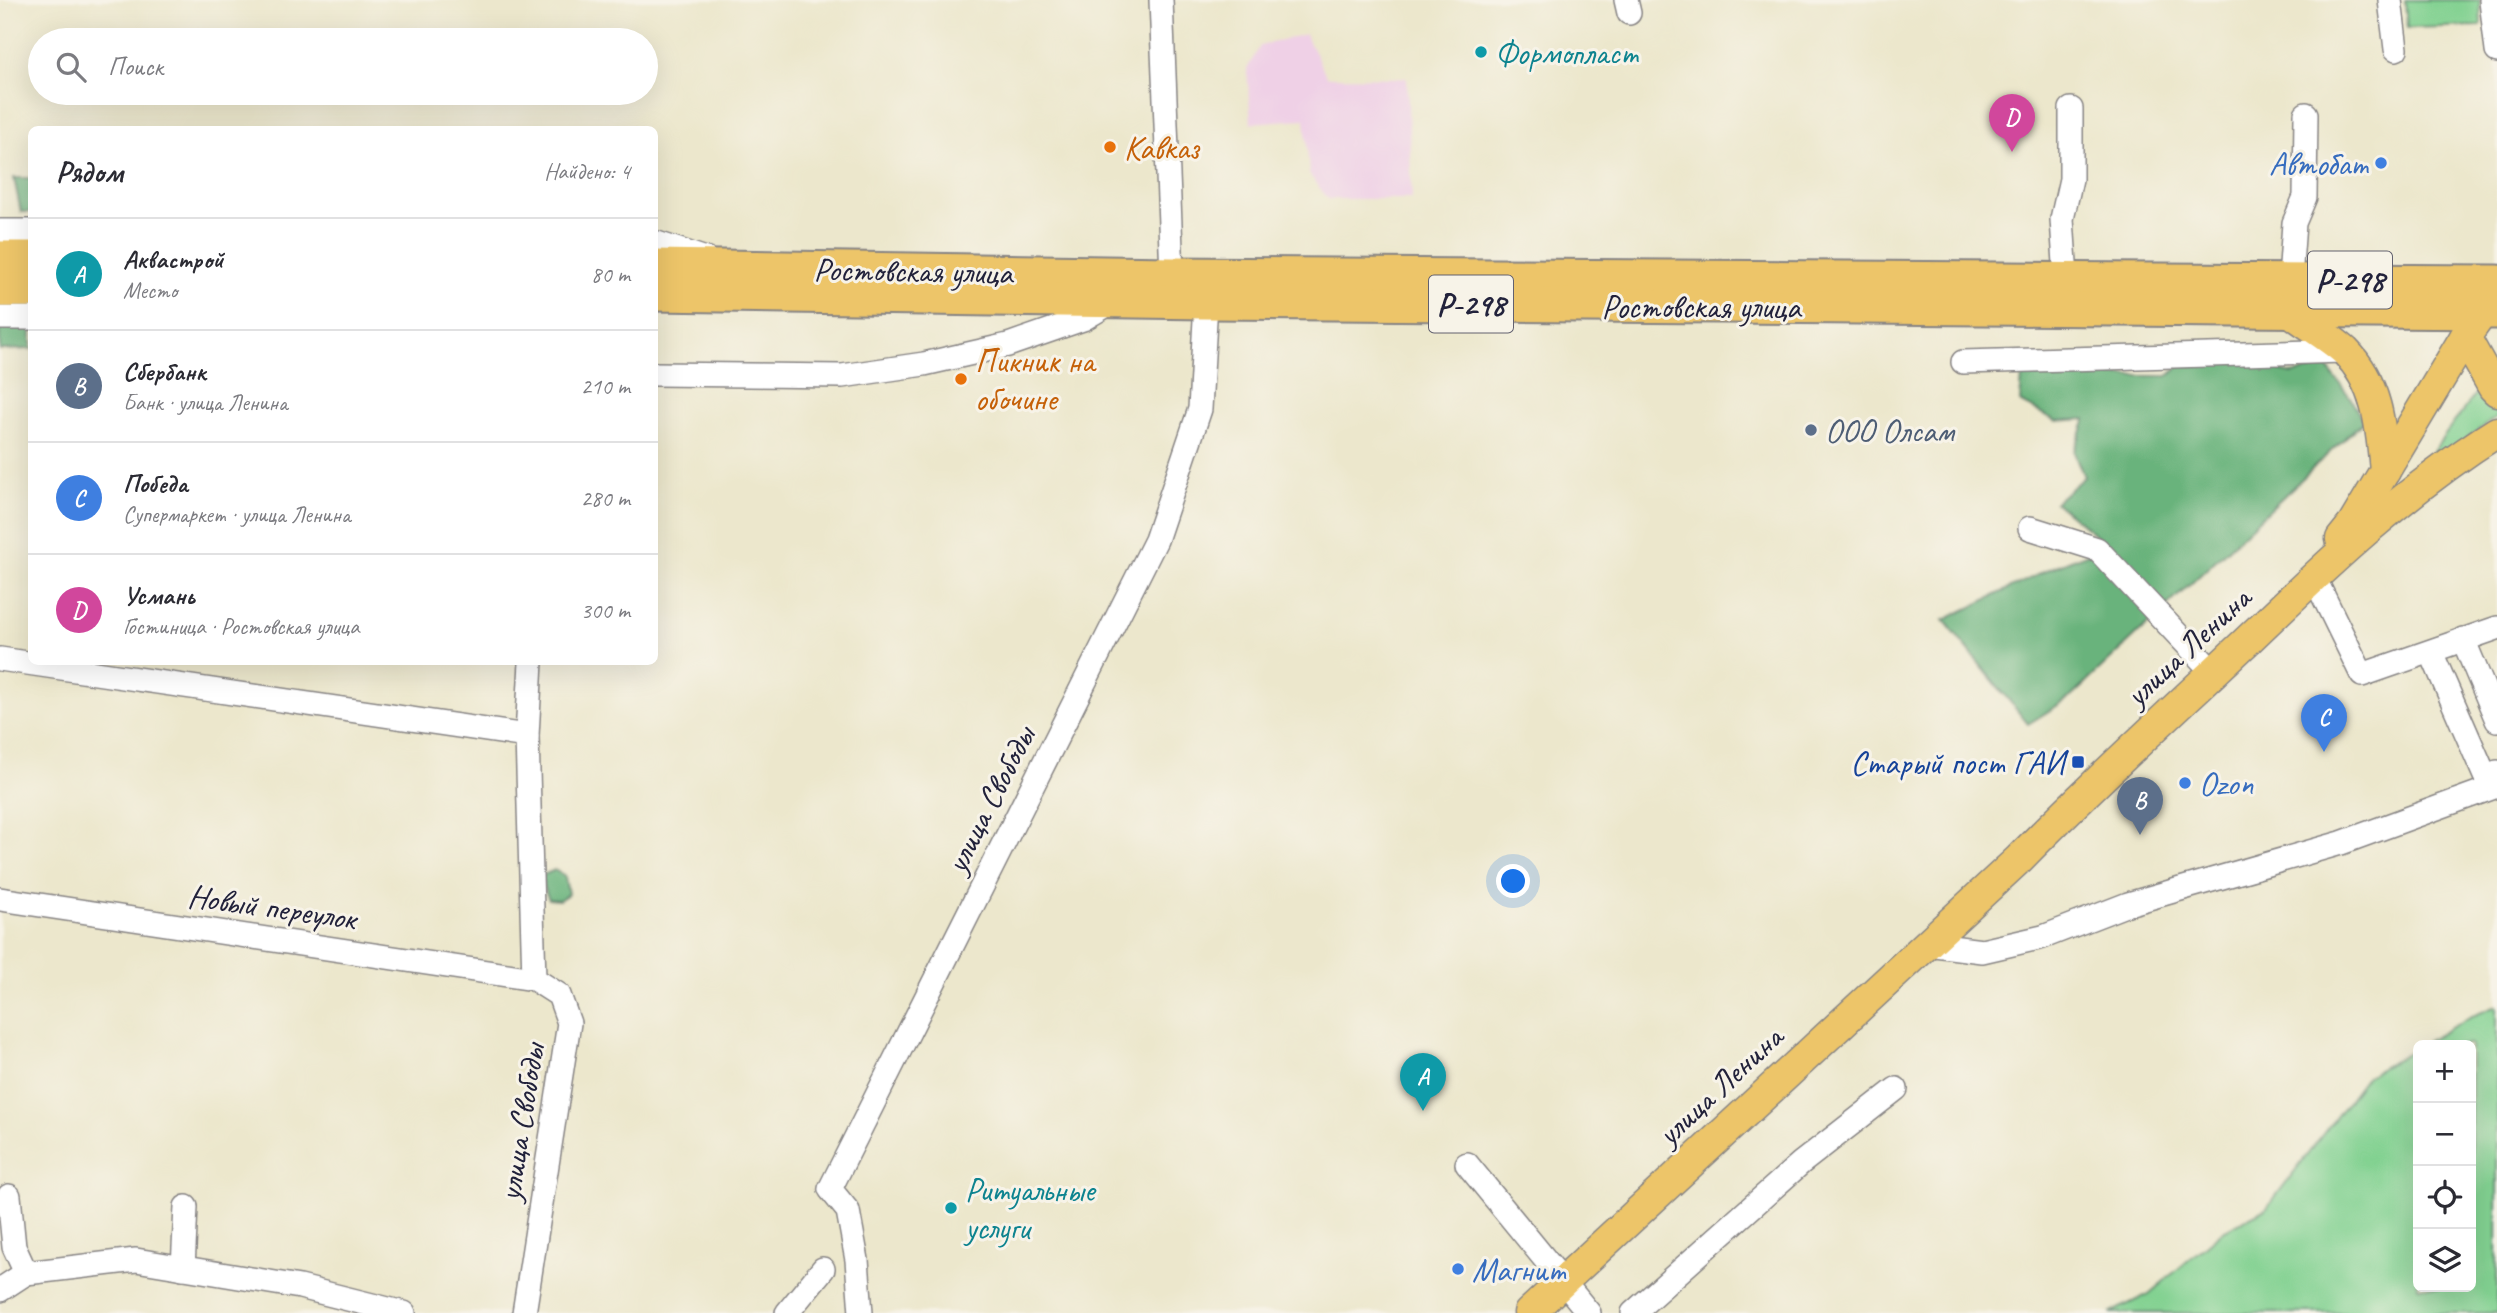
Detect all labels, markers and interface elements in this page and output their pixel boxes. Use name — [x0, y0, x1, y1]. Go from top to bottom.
search box — [28, 28, 658, 105]
place label: Формопласт — [1495, 32, 1640, 74]
marker: Формопласт — [1473, 44, 1489, 60]
icon: search — [52, 48, 90, 86]
text: Поиск — [108, 50, 163, 83]
pin: D — [1989, 94, 2035, 152]
place label: Кавказ — [1124, 127, 1201, 169]
marker: Кавказ — [1102, 139, 1118, 155]
place label: Автобат — [2269, 143, 2369, 185]
text: Рядом — [56, 153, 123, 191]
marker: Автобат — [2373, 155, 2389, 171]
text: Найдено: 4 — [544, 157, 630, 186]
text: Аквастрой — [123, 243, 223, 276]
street label: Ростовская улица — [813, 248, 1015, 294]
road number: Р-298 — [2308, 252, 2392, 308]
text: A — [73, 260, 85, 289]
text: 80 m — [591, 260, 630, 289]
text: Место — [123, 276, 177, 305]
road number: Р-298 — [1429, 276, 1513, 332]
street label: Ростовская улица — [1602, 286, 1803, 328]
place label: Пикник на обочине — [975, 340, 1097, 420]
text: Сбербанк — [123, 355, 206, 388]
marker: Пикник на обочине — [953, 371, 969, 387]
text: B — [73, 372, 85, 401]
text: 210 m — [581, 372, 630, 401]
text: Банк · улица Ленина — [123, 388, 287, 417]
place label: ООО Олсам — [1825, 410, 1956, 452]
marker: ООО Олсам — [1803, 422, 1819, 438]
text: Победа — [123, 467, 188, 500]
text: C — [74, 484, 84, 513]
text: 280 m — [581, 484, 630, 513]
text: Супермаркет · улица Ленина — [123, 500, 350, 529]
street label: улица Ленина — [2115, 576, 2261, 717]
text: Усмань — [123, 579, 195, 612]
text: D — [72, 596, 86, 625]
text: 300 m — [581, 596, 630, 625]
text: Гостиница · Ростовская улица — [123, 612, 359, 641]
pin: C — [2301, 694, 2347, 752]
street label: улица Свободы — [934, 717, 1046, 881]
place label: Старый пост ГАИ — [1850, 742, 2070, 784]
marker: Старый пост ГАИ — [2070, 754, 2086, 770]
place label: Ozon — [2199, 763, 2253, 805]
marker: Ozon — [2177, 775, 2193, 791]
pin: B — [2117, 777, 2163, 835]
your location — [1496, 864, 1530, 898]
street label: Новый переулок — [185, 874, 361, 940]
street label: улица Ленина — [1647, 1015, 1793, 1156]
street label: улица Свободы — [488, 1038, 555, 1206]
map controls — [2413, 1040, 2476, 1292]
button: + — [2413, 1040, 2476, 1103]
pin: A — [1400, 1053, 1446, 1111]
button: − — [2413, 1103, 2476, 1166]
button: locate — [2413, 1166, 2476, 1229]
place label: Ритуальные услуги — [963, 1169, 1097, 1249]
marker: Ритуальные услуги — [943, 1200, 959, 1216]
button: layers — [2413, 1229, 2476, 1292]
place label: Магнит — [1472, 1249, 1567, 1291]
marker: Магнит — [1450, 1261, 1466, 1277]

